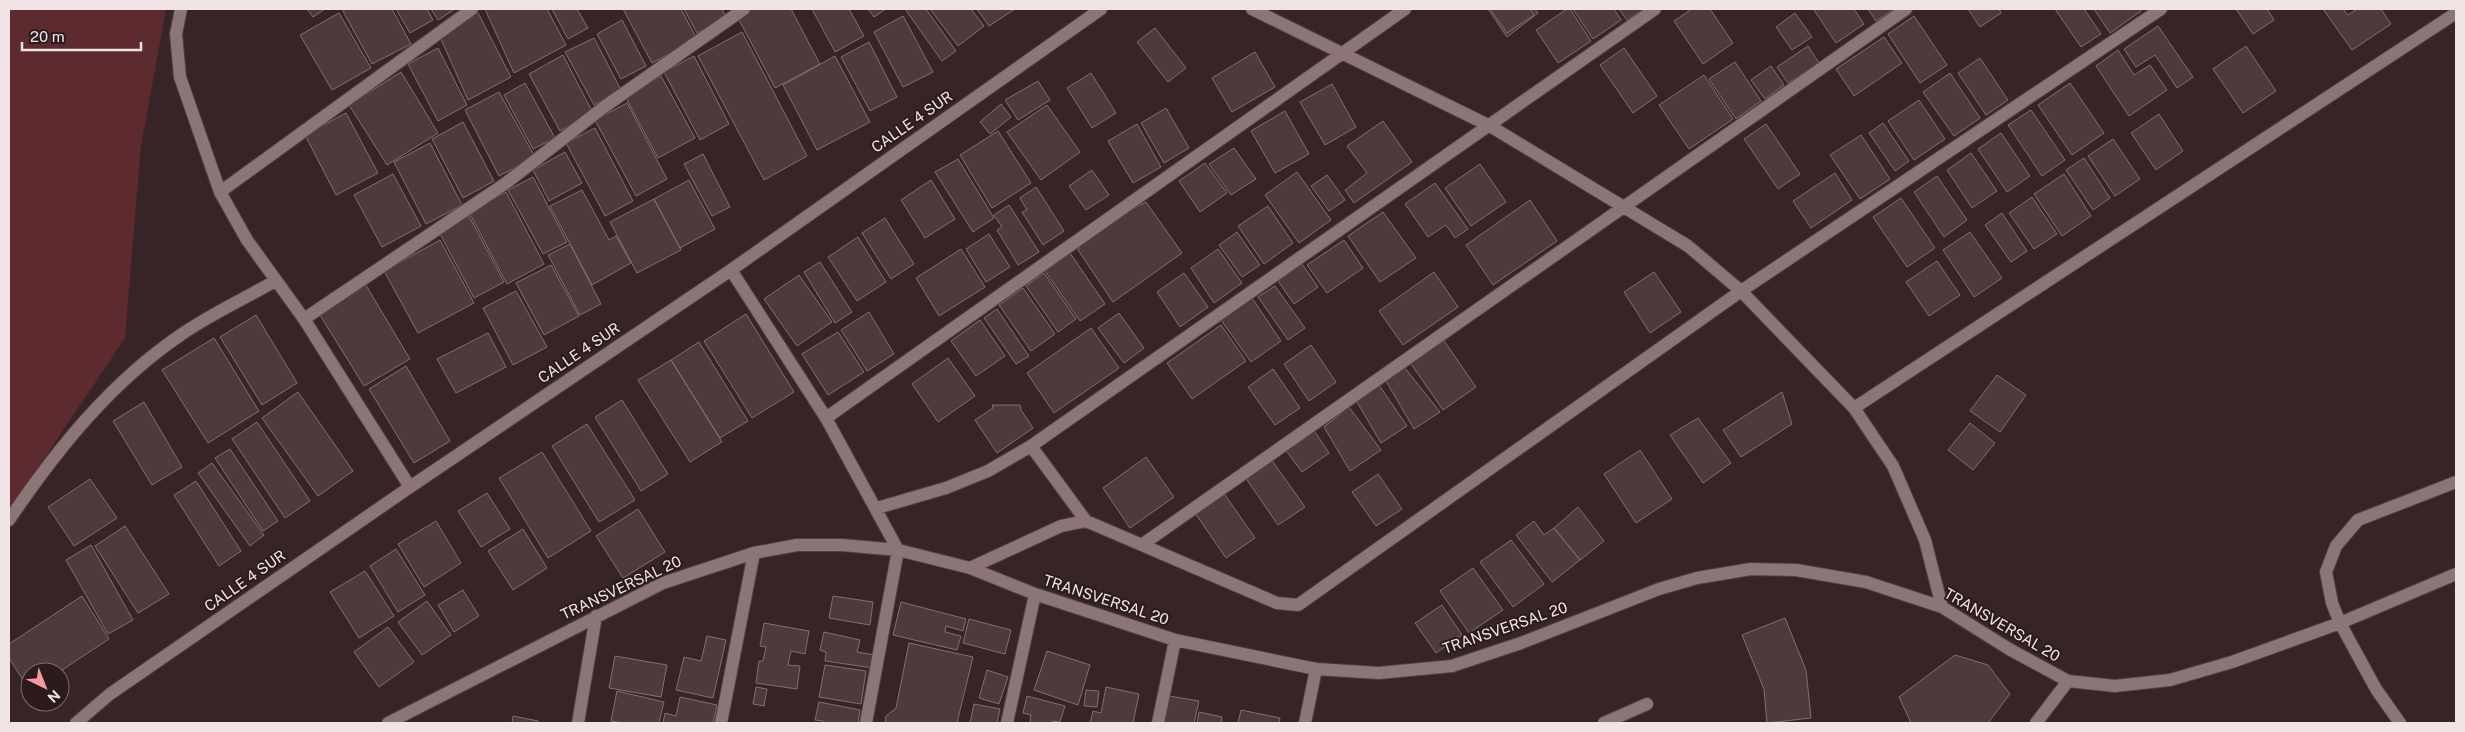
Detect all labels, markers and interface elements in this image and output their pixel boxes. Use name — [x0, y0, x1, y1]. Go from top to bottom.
scale bar — [22, 20, 141, 52]
text: 20 m — [30, 28, 65, 45]
street label: CALLE 4 SUR — [868, 87, 955, 156]
street label: CALLE 4 SUR — [535, 319, 623, 386]
street label: CALLE 4 SUR — [201, 546, 288, 615]
street label: TRANSVERSAL 20 — [558, 552, 684, 623]
street label: TRANSVERSAL 20 — [1041, 571, 1171, 628]
street label: TRANSVERSAL 20 — [1941, 584, 2063, 665]
street label: TRANSVERSAL 20 — [1440, 598, 1570, 657]
north arrow — [20, 662, 70, 712]
text: N — [44, 687, 63, 706]

